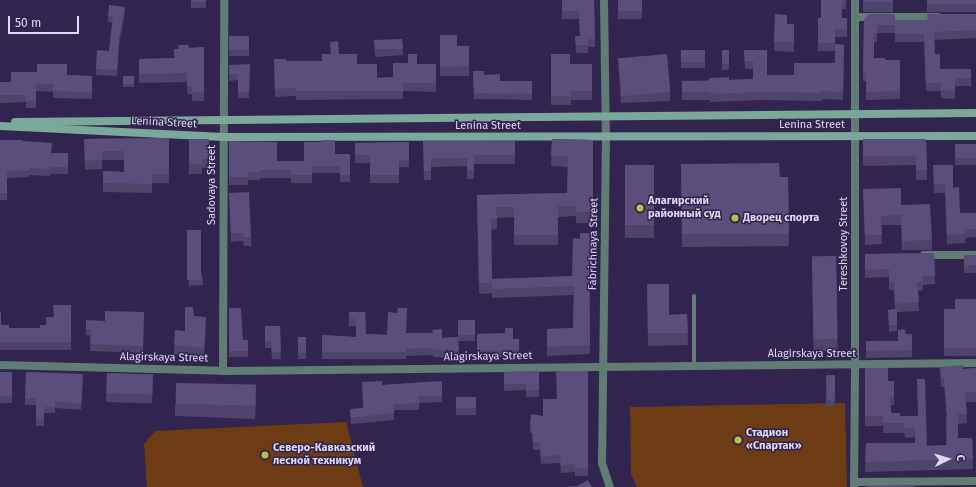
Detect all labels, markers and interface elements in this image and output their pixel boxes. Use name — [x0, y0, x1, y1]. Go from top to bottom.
scale bar — [10, 8, 81, 34]
text: 50 m — [15, 16, 41, 30]
street label: Lenina Street — [131, 115, 197, 131]
street label: Lenina Street — [779, 118, 845, 132]
street label: Lenina Street — [455, 119, 521, 133]
street label: Sadovaya Street — [205, 145, 219, 225]
place label: Алагирский районный суд — [648, 195, 721, 221]
street label: Tereshkovoy Street — [837, 197, 851, 291]
street label: Fabrichnaya Street — [587, 198, 601, 290]
marker: Алагирский районный суд — [635, 203, 645, 213]
place label: Дворец спорта — [743, 211, 819, 225]
marker: Дворец спорта — [730, 213, 740, 223]
street label: Alagirskaya Street — [768, 347, 856, 361]
street label: Alagirskaya Street — [444, 350, 532, 364]
street label: Alagirskaya Street — [120, 351, 208, 365]
place label: Стадион «Спартак» — [746, 427, 802, 453]
marker: Стадион «Спартак» — [733, 435, 743, 445]
north arrow — [928, 439, 968, 479]
place label: Северо-Кавказский лесной техникум — [273, 442, 375, 468]
marker: Северо-Кавказский лесной техникум — [260, 450, 270, 460]
text: С — [954, 454, 967, 462]

